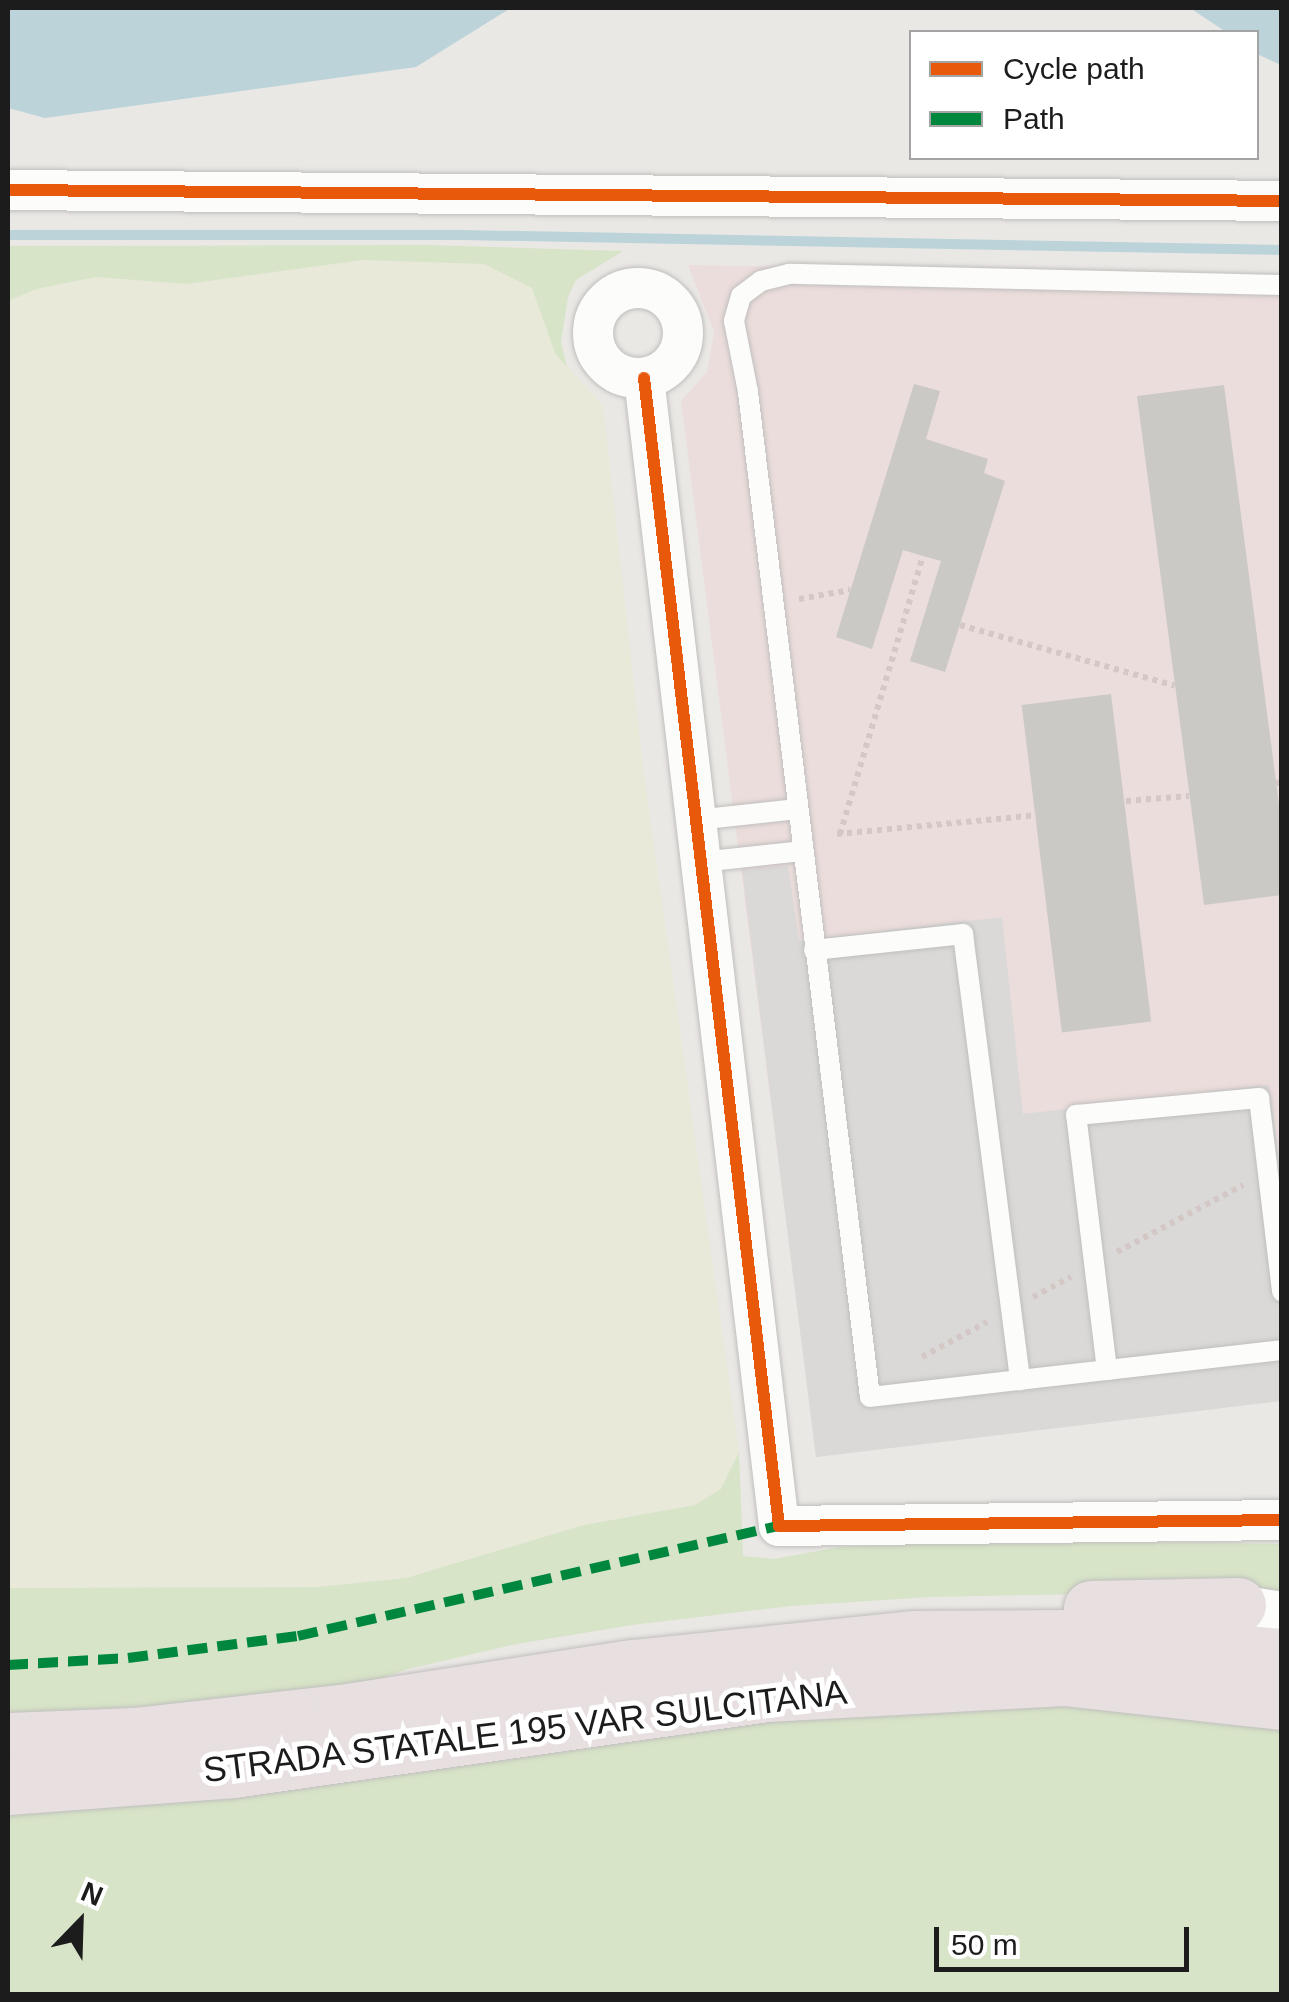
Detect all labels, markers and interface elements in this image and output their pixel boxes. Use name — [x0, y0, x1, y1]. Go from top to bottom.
legend — [909, 30, 1259, 160]
text: Cycle path — [1003, 52, 1145, 85]
text: Path — [1003, 102, 1065, 135]
street label: STRADA STATALE 195 VAR SULCITANA — [200, 1671, 850, 1791]
north arrow — [30, 1872, 130, 1972]
text: N — [77, 1876, 107, 1912]
scale bar — [939, 1907, 1194, 1969]
text: 50 m — [951, 1928, 1018, 1961]

